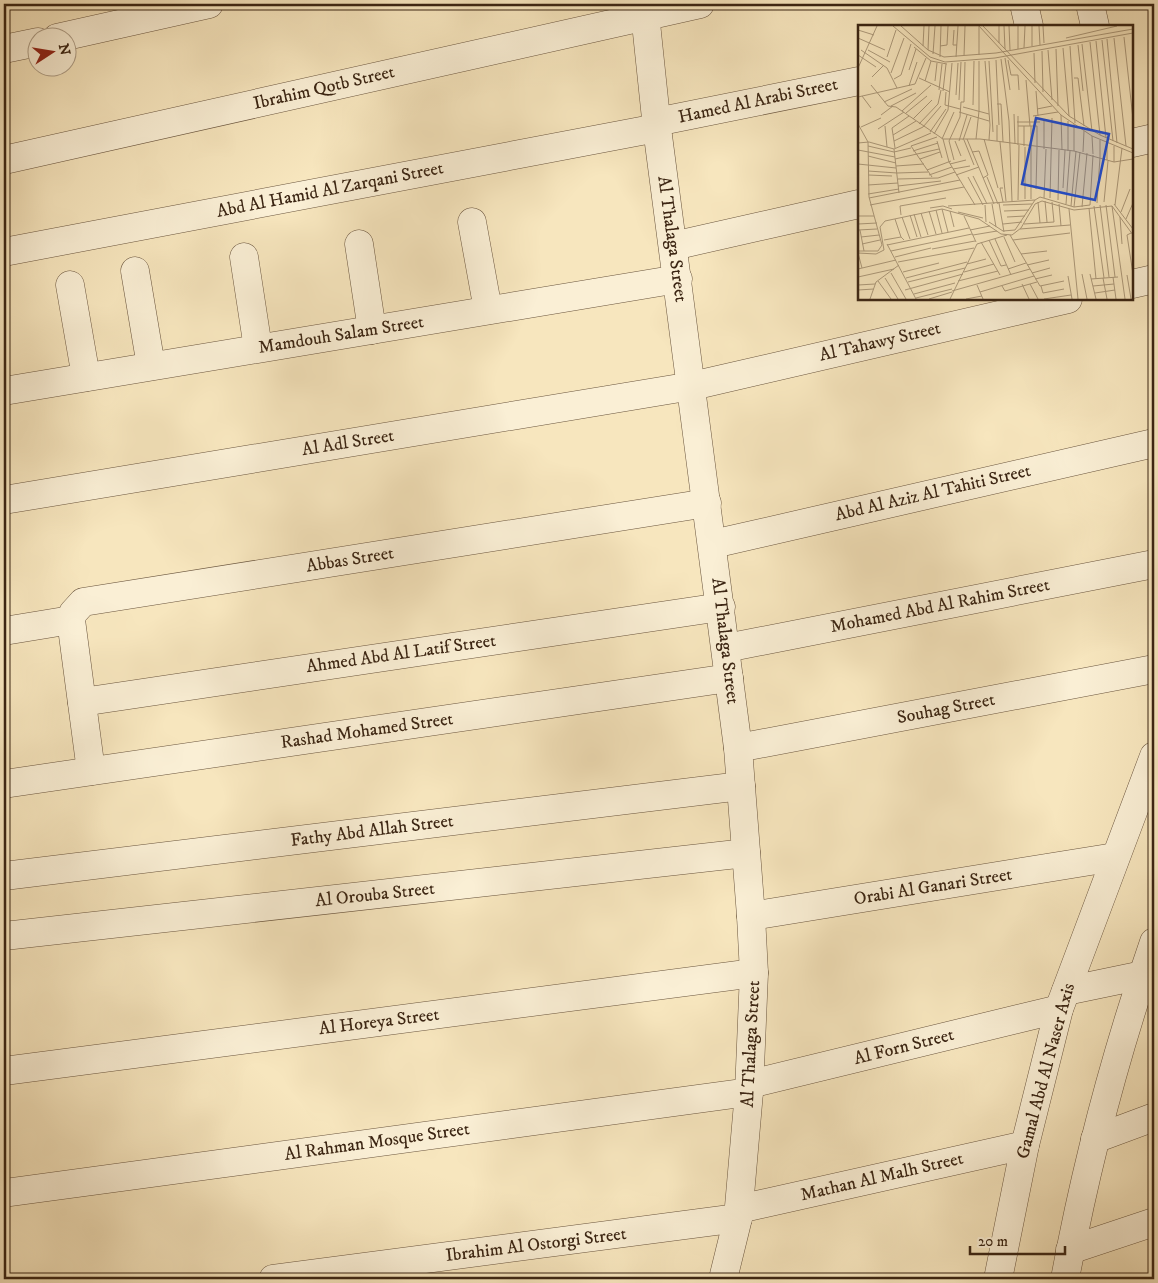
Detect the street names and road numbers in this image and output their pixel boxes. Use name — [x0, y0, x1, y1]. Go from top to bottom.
street label: Ibrahim Qotb Street — [251, 61, 397, 115]
street label: Hamed Al Arabi Street — [676, 73, 840, 129]
street label: Abd Al Hamid Al Zarqani Street — [215, 157, 446, 223]
street label: Al Thalaga Street — [652, 174, 692, 304]
street label: Mamdouh Salam Street — [257, 311, 426, 359]
street label: Al Tahawy Street — [817, 317, 943, 367]
street label: Al Adl Street — [300, 425, 396, 461]
street label: Abd Al Aziz Al Tahiti Street — [833, 460, 1033, 526]
street label: Abbas Street — [305, 542, 396, 578]
street label: Mohamed Abd Al Rahim Street — [829, 574, 1052, 638]
street label: Al Thalaga Street — [706, 576, 744, 706]
street label: Ahmed Abd Al Latif Street — [305, 630, 497, 678]
street label: Souhag Street — [895, 689, 997, 729]
street label: Rashad Mohamed Street — [279, 708, 455, 754]
street label: Fathy Abd Allah Street — [289, 810, 455, 852]
street label: Orabi Al Ganari Street — [852, 864, 1014, 910]
street label: Al Orouba Street — [314, 878, 436, 912]
street label: Al Thalaga Street — [737, 980, 765, 1108]
street label: Gamal Abd Al Naser Axis — [1012, 981, 1080, 1161]
street label: Al Horeya Street — [318, 1004, 441, 1040]
street label: Al Forn Street — [852, 1024, 957, 1070]
street label: Al Rahman Mosque Street — [283, 1118, 471, 1166]
street label: Mathan Al Malh Street — [798, 1148, 966, 1206]
street label: Ibrahim Al Ostorgi Street — [444, 1223, 628, 1267]

